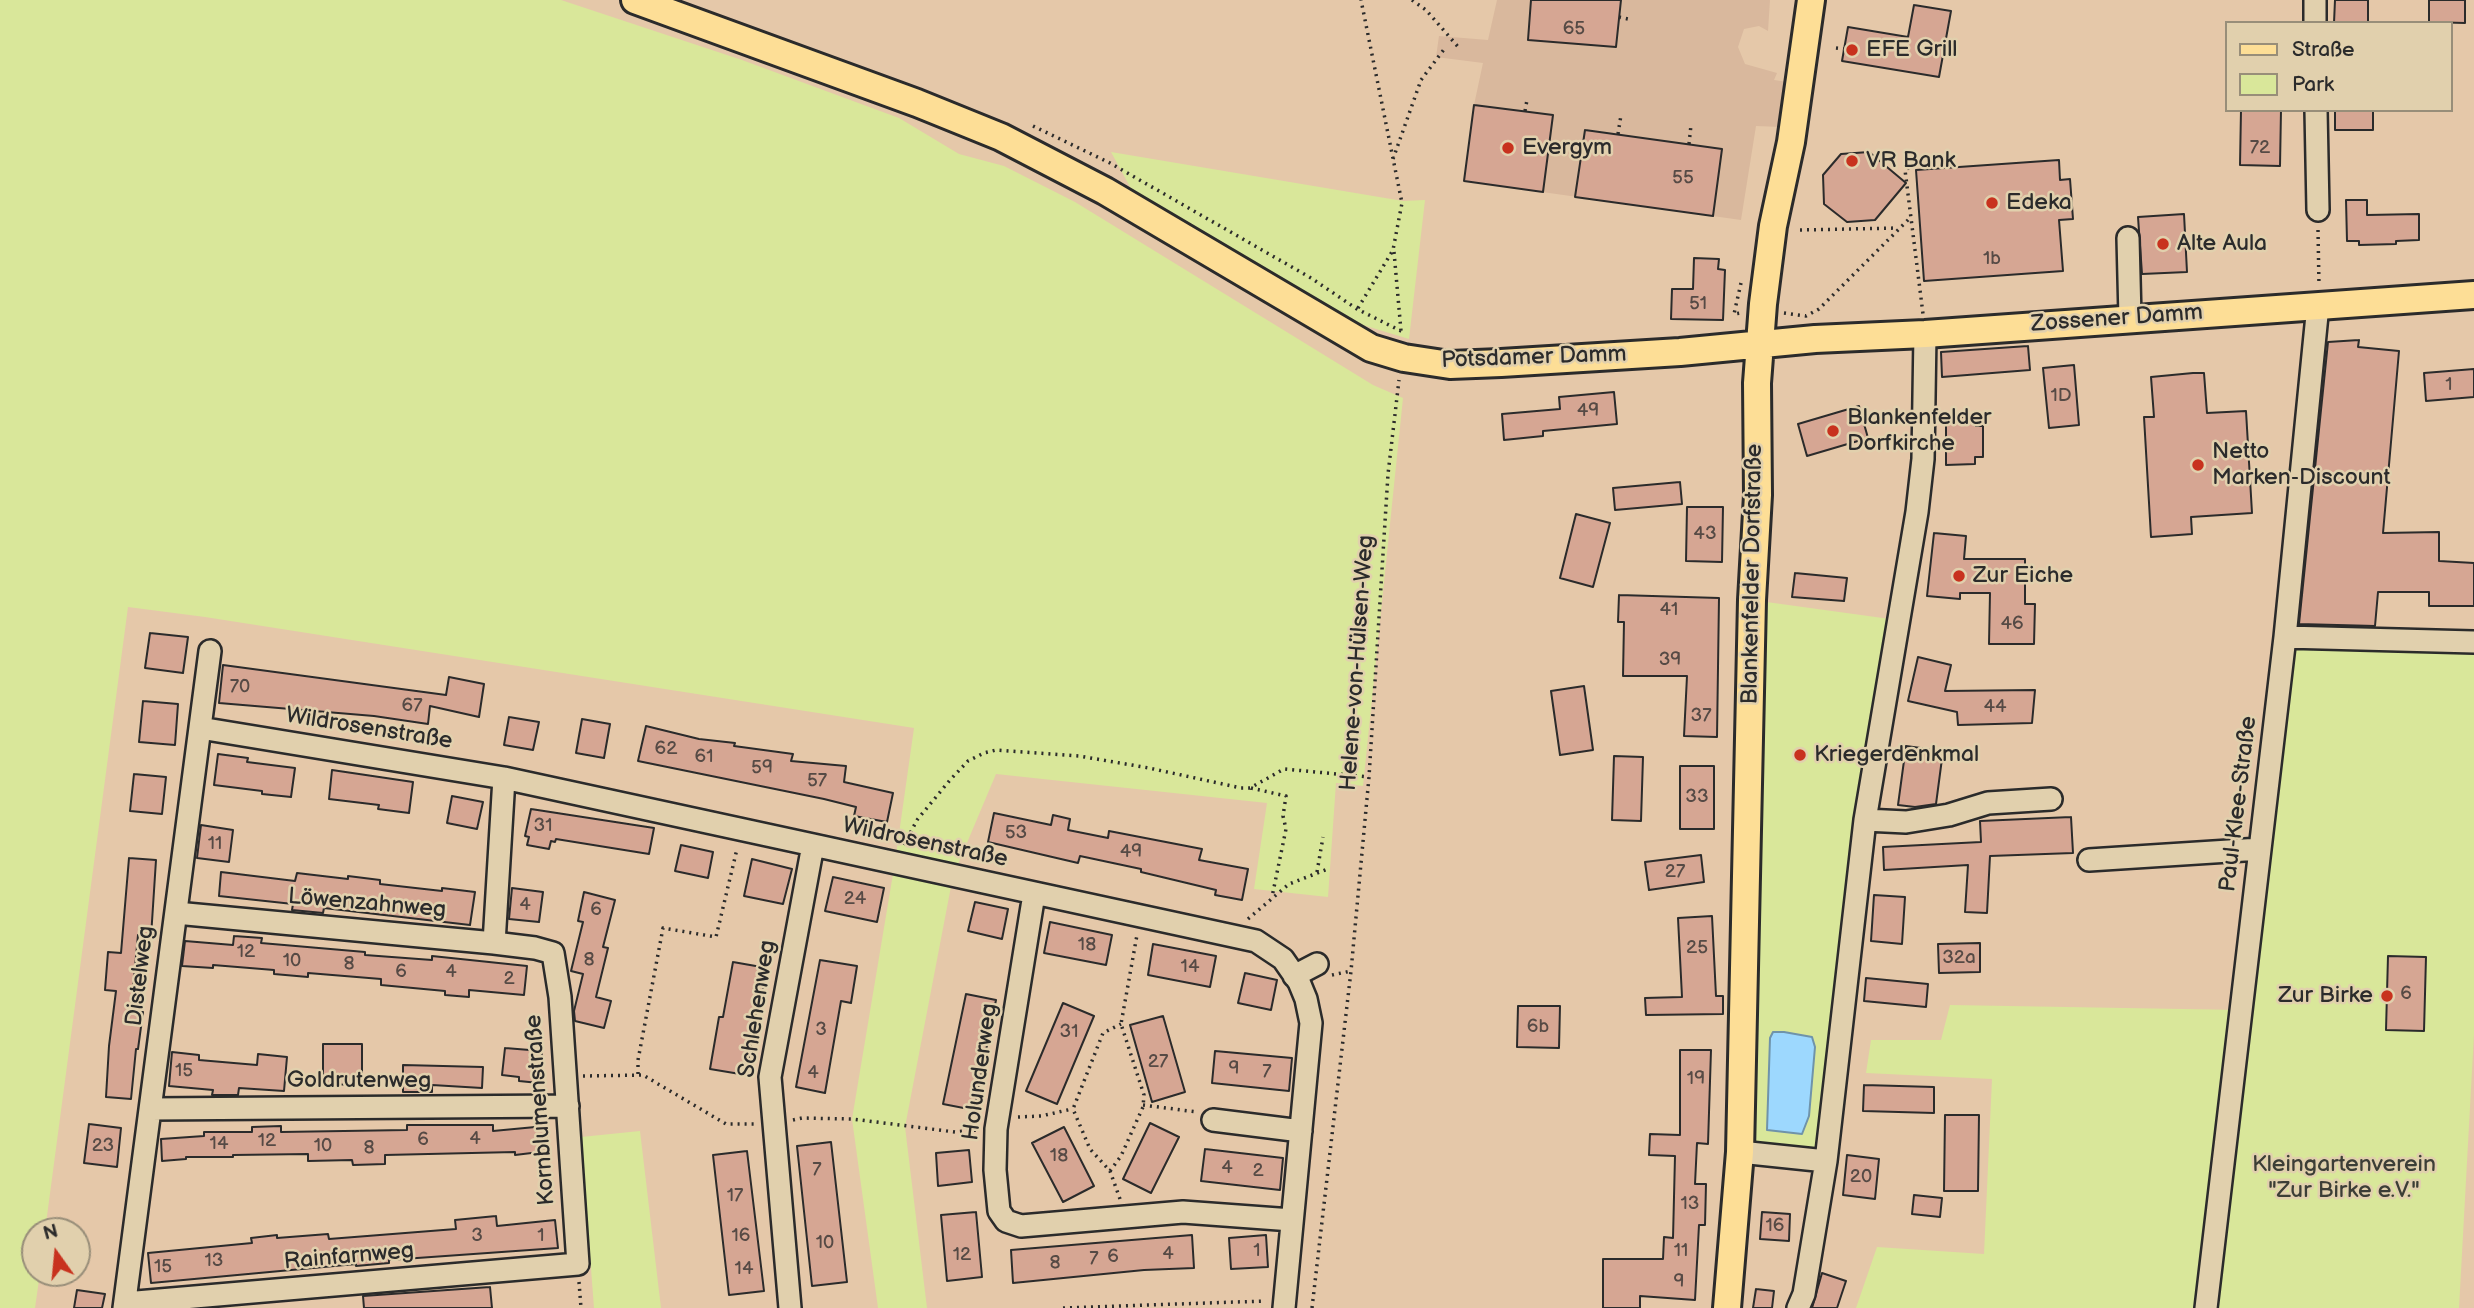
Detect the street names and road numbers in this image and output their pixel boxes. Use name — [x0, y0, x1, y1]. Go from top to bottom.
street label: Zossener Damm — [2030, 299, 2204, 339]
street label: Potsdamer Damm — [1441, 341, 1627, 375]
street label: Blankenfelder Dorfstraße — [1737, 443, 1769, 705]
street label: Helene-von-Hülsen-Weg — [1335, 534, 1381, 792]
street label: Wildrosenstraße — [284, 702, 454, 756]
street label: Paul-Klee-Straße — [2215, 715, 2263, 893]
street label: Wildrosenstraße — [840, 812, 1010, 874]
street label: Löwenzahnweg — [287, 883, 447, 925]
street label: Distelweg — [121, 924, 161, 1028]
street label: Schlehenweg — [734, 938, 782, 1080]
street label: Holunderweg — [958, 1002, 1004, 1142]
street label: Kornblumenstraße — [521, 1014, 561, 1206]
street label: Goldrutenweg — [287, 1067, 431, 1095]
street label: Rainfarnweg — [283, 1238, 415, 1276]

